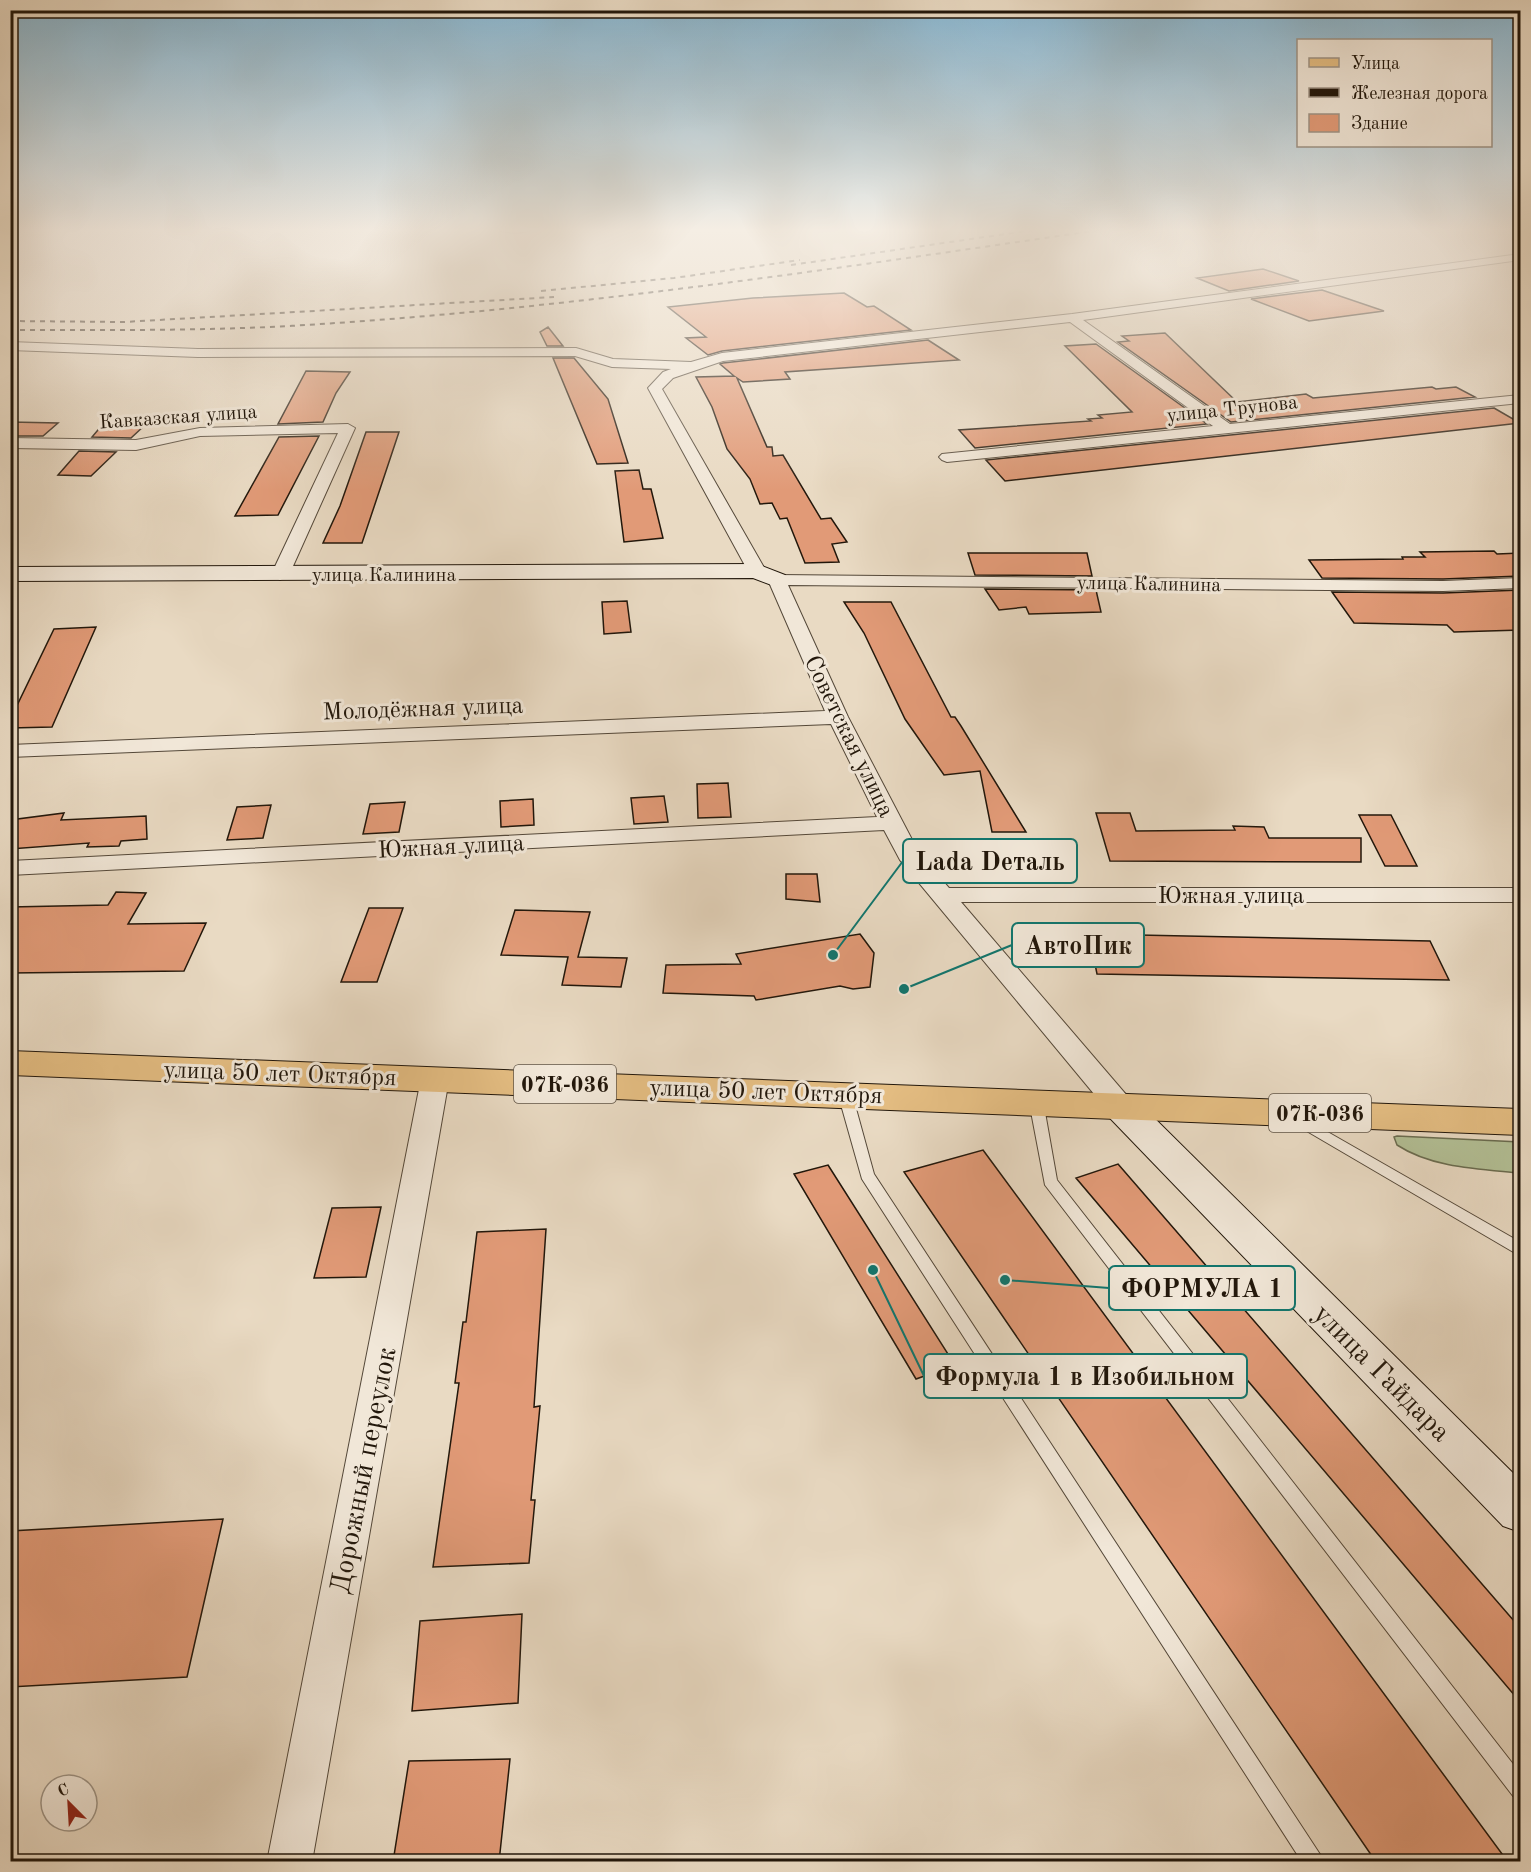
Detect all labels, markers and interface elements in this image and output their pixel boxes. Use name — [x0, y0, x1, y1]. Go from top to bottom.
legend — [1297, 39, 1492, 147]
text: Улица — [1351, 55, 1400, 73]
text: Железная дорога — [1351, 85, 1488, 103]
text: Здание — [1351, 115, 1408, 133]
street label: улица Трунова — [1166, 393, 1299, 427]
street label: Кавказская улица — [98, 402, 258, 433]
street label: улица Калинина — [312, 566, 456, 586]
street label: улица Калинина — [1076, 574, 1222, 596]
street label: Советская улица — [799, 652, 898, 822]
street label: Молодёжная улица — [322, 694, 524, 725]
street label: Южная улица — [377, 832, 525, 864]
callout: Lada Dеталь — [903, 839, 1077, 883]
text: Lada Dеталь — [915, 850, 1065, 876]
street label: Южная улица — [1158, 885, 1305, 909]
callout: АвтоПик — [1012, 923, 1144, 967]
text: АвтоПик — [1024, 934, 1132, 960]
street label: улица 50 лет Октября — [163, 1059, 397, 1091]
road number: 07К-036 — [514, 1065, 616, 1103]
street label: улица 50 лет Октября — [649, 1077, 883, 1109]
road number: 07К-036 — [1269, 1094, 1371, 1132]
callout: ФОРМУЛА 1 — [1109, 1266, 1295, 1310]
text: ФОРМУЛА 1 — [1121, 1277, 1283, 1303]
street label: улица Гайдара — [1307, 1300, 1455, 1448]
street label: Дорожный переулок — [327, 1345, 403, 1596]
callout: Формула 1 в Изобильном — [924, 1354, 1247, 1398]
text: Формула 1 в Изобильном — [935, 1365, 1235, 1391]
north arrow — [39, 1773, 99, 1833]
text: С — [56, 1782, 72, 1801]

